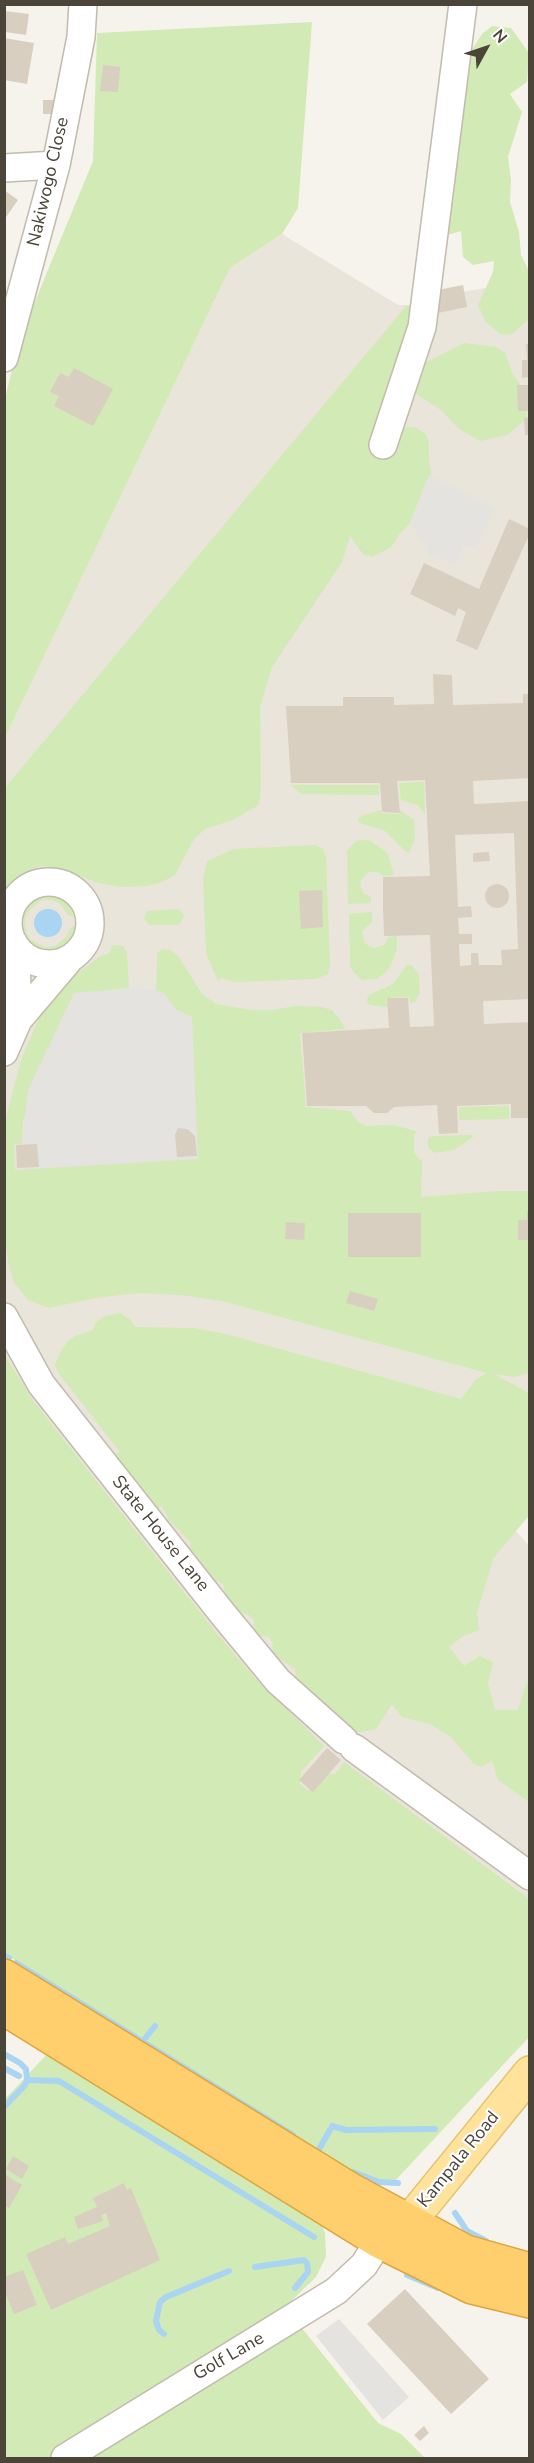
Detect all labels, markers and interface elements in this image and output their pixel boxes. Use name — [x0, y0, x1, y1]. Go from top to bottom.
north arrow — [456, 18, 516, 78]
text: N — [488, 25, 512, 48]
street label: Nakiwogo Close — [24, 115, 74, 249]
street label: State House Lane — [107, 1472, 213, 1596]
street label: Kampala Road — [414, 2108, 504, 2212]
street label: Golf Lane — [190, 2328, 268, 2386]

